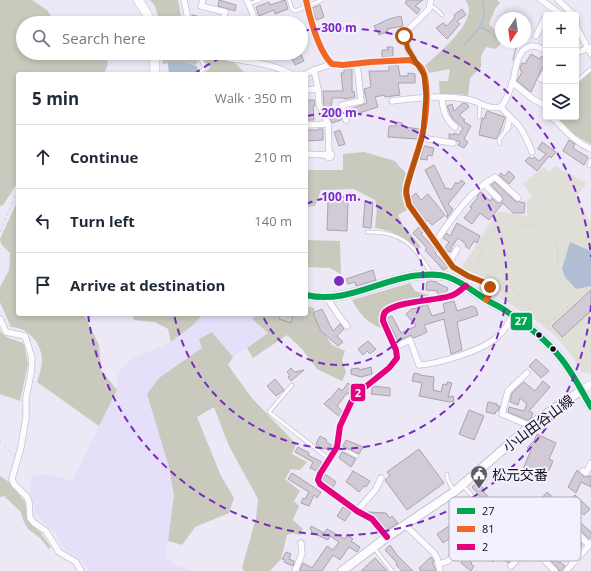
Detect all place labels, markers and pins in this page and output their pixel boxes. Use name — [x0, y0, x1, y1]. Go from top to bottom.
centre of rings — [332, 274, 346, 288]
unlabelled marker — [534, 330, 544, 340]
unlabelled marker — [548, 344, 558, 354]
public building icon: 松元交番 — [469, 464, 489, 489]
place label: 松元交番 — [492, 465, 548, 484]

